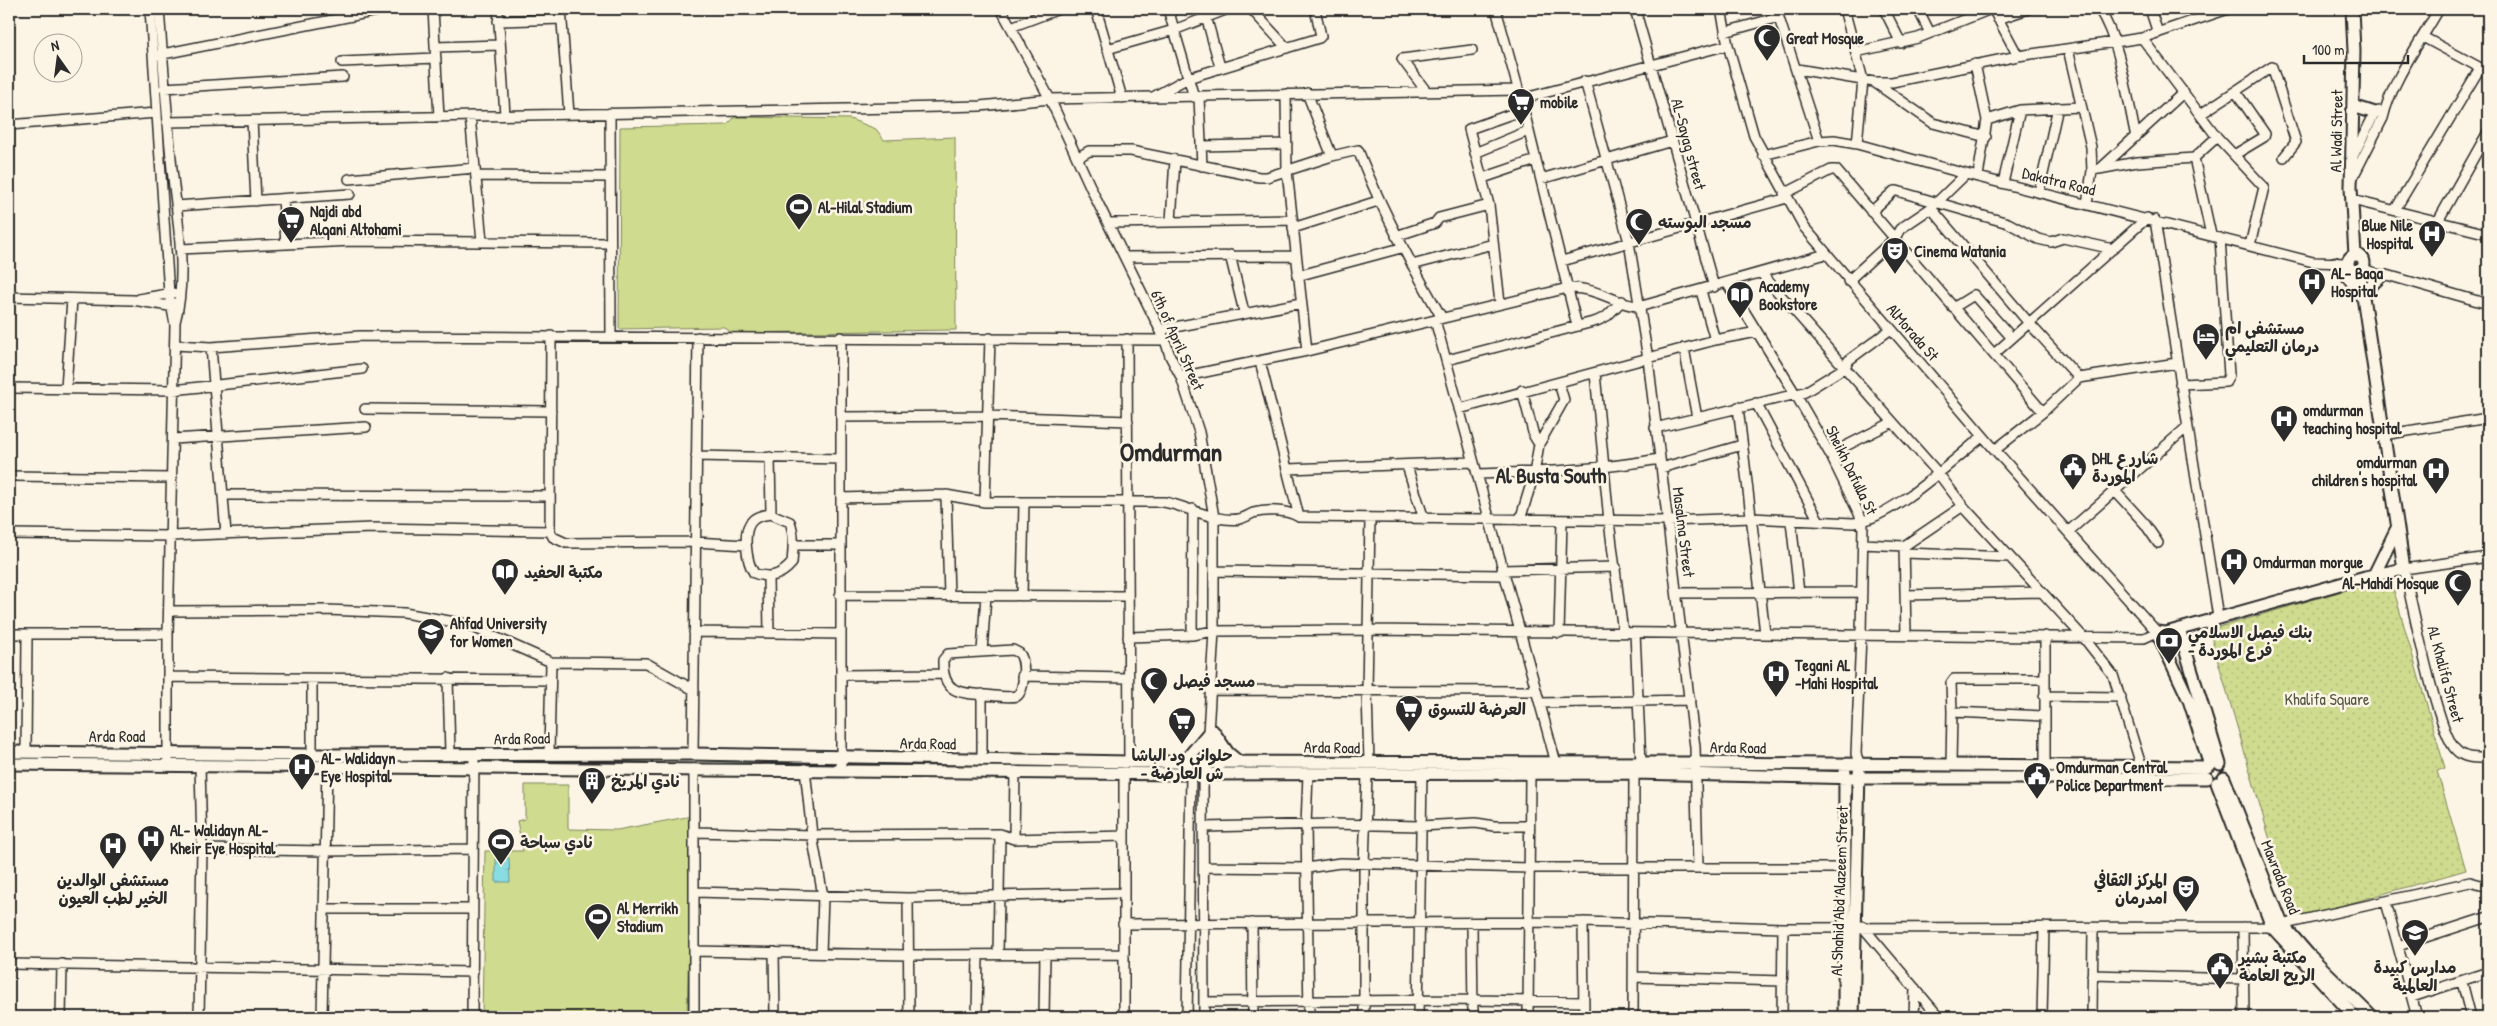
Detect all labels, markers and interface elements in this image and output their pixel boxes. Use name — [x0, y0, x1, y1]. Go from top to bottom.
mosque icon: Great Mosque — [1752, 23, 1782, 62]
place label: Great Mosque — [1786, 27, 1865, 50]
north arrow — [32, 32, 82, 82]
scale bar — [2304, 32, 2408, 64]
text: N — [49, 35, 61, 55]
text: 100 m — [2312, 39, 2345, 60]
supermarket icon: mobile — [1506, 87, 1536, 126]
street label: Al Wadi Street — [2324, 89, 2348, 172]
place label: mobile — [1540, 91, 1579, 113]
street label: AL-Sayag street — [1666, 96, 1712, 193]
street label: Dakatra Road — [2020, 161, 2098, 201]
sports icon: Al-Hilal Stadium — [784, 192, 814, 231]
place label: Al-Hilal Stadium — [818, 196, 912, 218]
place label: Najdi abd Alqani Altohami — [310, 200, 402, 241]
supermarket icon: Najdi abd Alqani Altohami — [276, 205, 306, 244]
mosque icon: مسجد البوسته — [1624, 207, 1654, 246]
place label: مسجد البوسته — [1658, 211, 1752, 233]
place label: Blue Nile Hospital — [2361, 214, 2414, 255]
hospital icon: Blue Nile Hospital — [2417, 219, 2447, 258]
theatre icon: Cinema Watania — [1880, 236, 1910, 275]
place label: Cinema Watania — [1914, 240, 2007, 262]
place label: AL- Baqa Hospital — [2331, 262, 2384, 303]
hospital icon: AL- Baqa Hospital — [2297, 267, 2327, 306]
place label: Academy Bookstore — [1759, 275, 1818, 315]
library icon: Academy Bookstore — [1725, 280, 1755, 319]
street label: 6th of April Street — [1146, 286, 1210, 394]
street label: AlMorada St — [1882, 299, 1944, 366]
place label: مستشفى ام درمان التعليمي — [2225, 317, 2320, 361]
hotel icon: مستشفى ام درمان التعليمي — [2191, 322, 2221, 361]
place label: omdurman teaching hospital — [2302, 399, 2402, 440]
hospital icon: omdurman teaching hospital — [2269, 404, 2299, 443]
street label: Sheikh Dafulla St — [1821, 422, 1883, 519]
district label: Omdurman — [1120, 434, 1222, 469]
place label: DHL شاررع الموردة — [2092, 447, 2158, 487]
place label: omdurman children's hospital — [2312, 451, 2418, 492]
public building icon: DHL شاررع الموردة — [2058, 452, 2088, 491]
hospital icon: omdurman children's hospital — [2421, 456, 2451, 495]
district label: Al Busta South — [1496, 461, 1606, 490]
street label: Masalma Street — [1668, 486, 1700, 579]
hospital icon: Omdurman morgue — [2219, 547, 2249, 586]
place label: Omdurman morgue — [2253, 551, 2364, 574]
library icon: مكتبة الحفيد — [490, 557, 520, 596]
place label: مكتبة الحفيد — [524, 561, 603, 583]
mosque icon: Al-Mahdi Mosque — [2443, 568, 2473, 607]
place label: Al-Mahdi Mosque — [2342, 572, 2440, 595]
place label: Ahfad University for Women — [450, 612, 547, 652]
school or university icon: Ahfad University for Women — [416, 617, 446, 656]
place label: بنك فيصل الاسلامي - فرع الموردة — [2188, 621, 2312, 662]
street label: AL Khalifa Street — [2422, 623, 2470, 725]
bank icon: بنك فيصل الاسلامي - فرع الموردة — [2154, 626, 2184, 665]
place label: Tegani AL -Mahi Hospital — [1794, 654, 1879, 695]
hospital icon: Tegani AL -Mahi Hospital — [1761, 659, 1791, 698]
mosque icon: مسجد فيصل — [1139, 666, 1169, 705]
place label: مسجد فيصل — [1173, 670, 1255, 692]
park label: Khalifa Square — [2285, 688, 2370, 710]
supermarket icon: العرضة للتسوق — [1394, 694, 1424, 733]
place label: العرضة للتسوق — [1428, 698, 1526, 721]
supermarket icon: حلواني ود الباشا - ش العارضة — [1167, 706, 1197, 745]
street label: Arda Road — [89, 725, 145, 747]
street label: Arda Road — [494, 727, 550, 749]
street label: Arda Road — [900, 732, 956, 754]
street label: Arda Road — [1304, 736, 1360, 758]
street label: Arda Road — [1710, 736, 1766, 758]
place label: حلواني ود الباشا - ش العارضة — [1132, 744, 1232, 784]
place label: AL- Walidayn Eye Hospital — [321, 747, 395, 788]
hospital icon: AL- Walidayn Eye Hospital — [287, 752, 317, 791]
place label: Omdurman Central Police Department — [2056, 756, 2168, 797]
public building icon: Omdurman Central Police Department — [2022, 761, 2052, 800]
building icon: نادي المريخ — [577, 766, 607, 805]
place label: نادي المريخ — [611, 770, 680, 794]
street label: Al Shahid Abd Alazeem Street — [1825, 805, 1853, 977]
place label: AL- Walidayn AL- Kheir Eye Hospital — [170, 819, 276, 860]
hospital icon: AL- Walidayn AL- Kheir Eye Hospital — [136, 824, 166, 863]
sports icon: نادي سباحة — [486, 827, 516, 866]
hospital icon: مستشفى الوالدين الخير لطب العيون — [98, 831, 128, 870]
place label: نادي سباحة — [520, 831, 593, 855]
street label: Mawrada Road — [2256, 837, 2306, 917]
place label: مستشفى الوالدين الخير لطب العيون — [57, 869, 169, 909]
place label: المركز الثقافي امدرمان — [2094, 869, 2167, 909]
theatre icon: المركز الثقافي امدرمان — [2171, 874, 2201, 913]
place label: Al Merrikh Stadium — [617, 897, 678, 937]
sports icon: Al Merrikh Stadium — [583, 902, 613, 941]
school or university icon: مدارس كبيدة العالمية — [2400, 918, 2430, 957]
place label: مكتبة بشير الريح العامة — [2237, 946, 2315, 986]
public building icon: مكتبة بشير الريح العامة — [2205, 951, 2235, 990]
place label: مدارس كبيدة العالمية — [2374, 956, 2456, 996]

